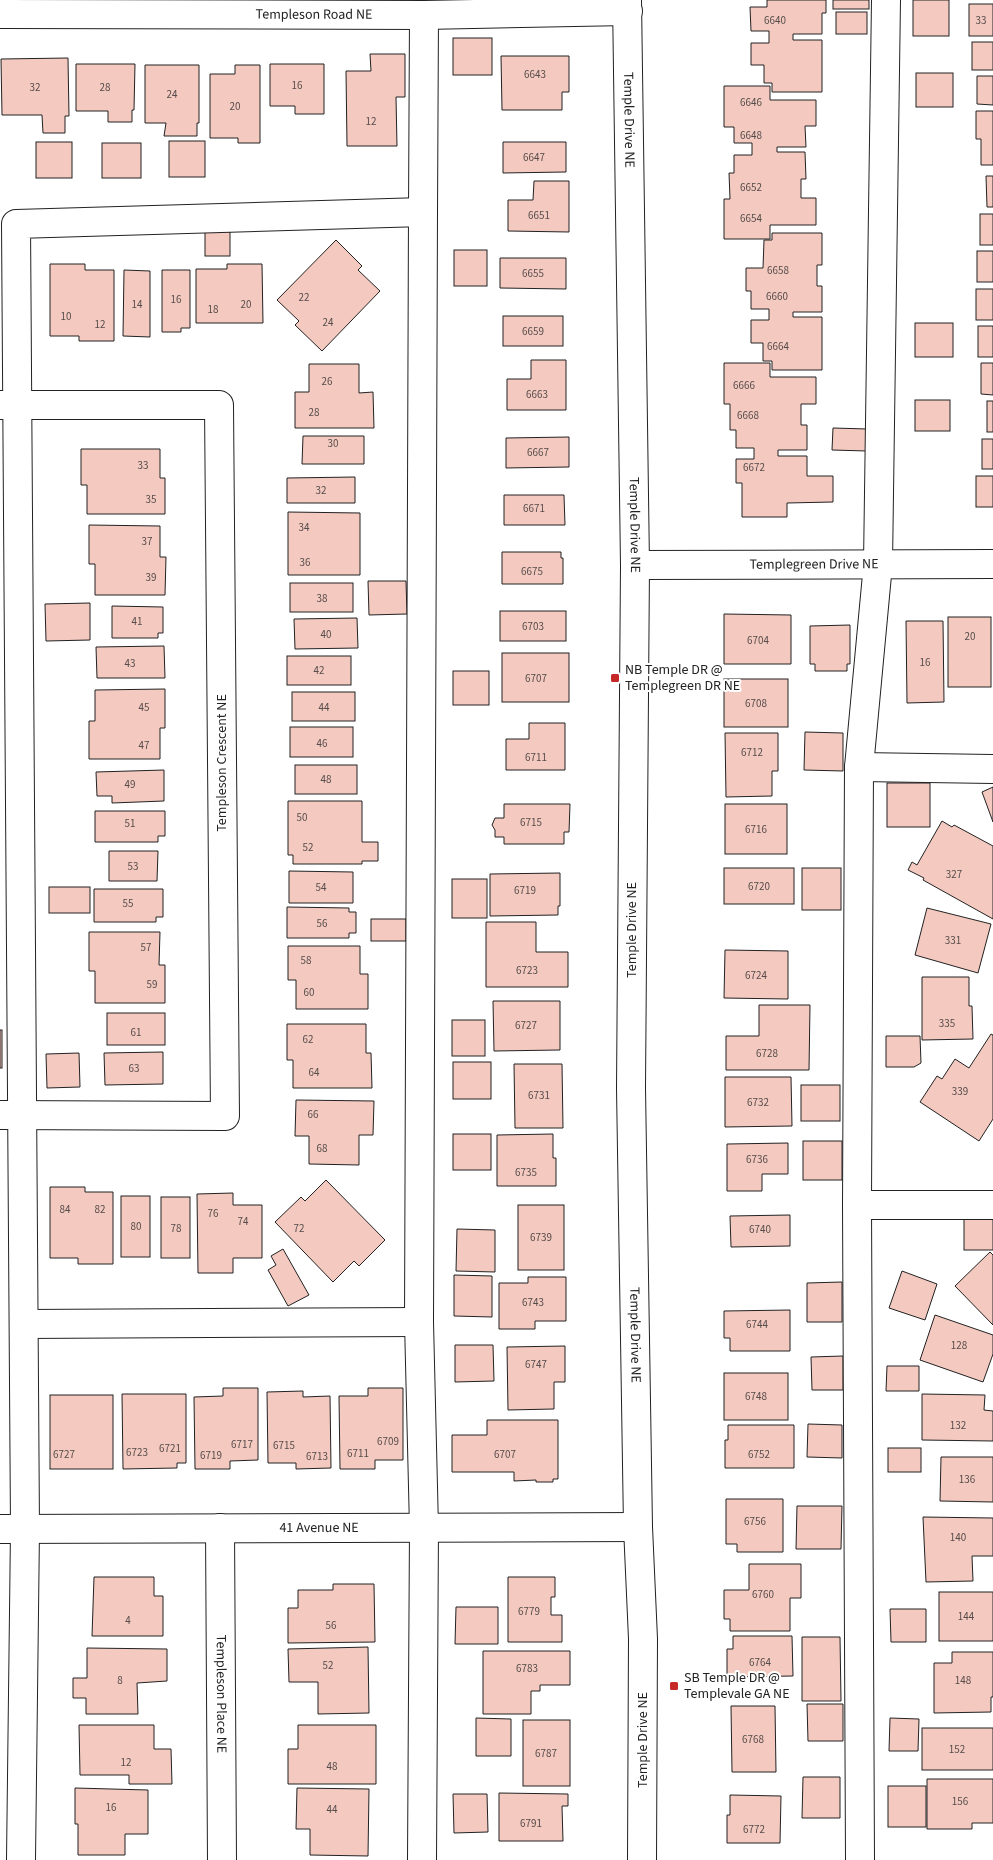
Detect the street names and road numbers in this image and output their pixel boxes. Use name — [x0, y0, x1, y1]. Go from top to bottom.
street label: Templeson Road NE — [256, 5, 372, 25]
street label: Temple Drive NE — [618, 72, 639, 168]
street label: Temple Drive NE — [624, 477, 645, 573]
street label: Templegreen Drive NE — [749, 554, 879, 575]
street label: Templeson Crescent NE — [212, 694, 232, 832]
street label: Temple Drive NE — [622, 882, 642, 978]
street label: Temple Drive NE — [624, 1287, 646, 1383]
street label: 41 Avenue NE — [279, 1518, 359, 1538]
street label: Templeson Place NE — [211, 1635, 231, 1753]
street label: Temple Drive NE — [633, 1692, 653, 1788]

